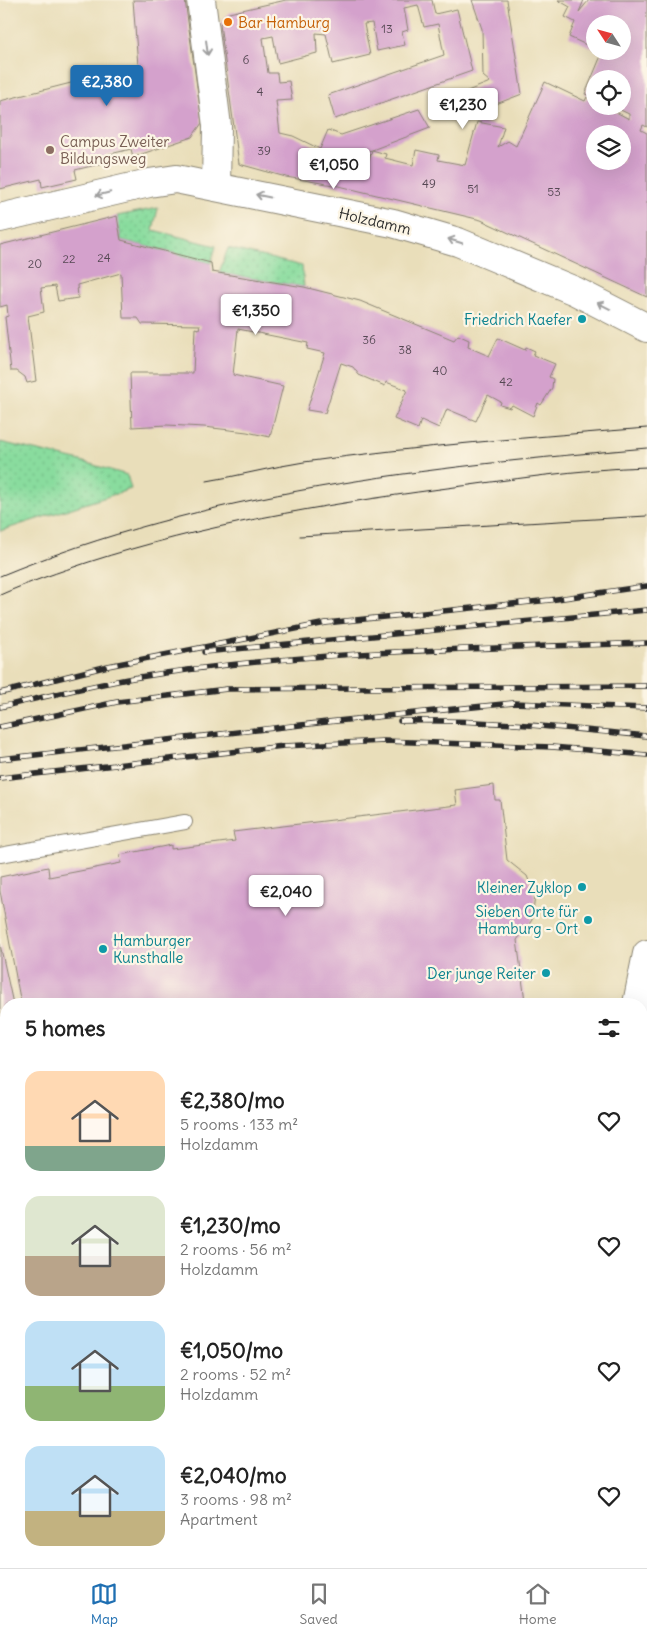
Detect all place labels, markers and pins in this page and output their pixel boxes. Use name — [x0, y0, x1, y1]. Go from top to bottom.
place label: Bar Hamburg — [238, 13, 330, 32]
marker: Bar Hamburg — [222, 16, 234, 28]
pin: €2,380 — [66, 64, 148, 107]
pin: €1,230 — [422, 88, 504, 130]
place label: Campus Zweiter Bildungsweg — [60, 132, 169, 168]
marker: Campus Zweiter Bildungsweg — [44, 144, 56, 156]
pin: €1,050 — [293, 148, 375, 190]
pin: €1,350 — [215, 294, 297, 336]
place label: Friedrich Kaefer — [464, 310, 572, 329]
marker: Friedrich Kaefer — [576, 313, 588, 325]
pin: €2,040 — [245, 874, 327, 917]
place label: Kleiner Zyklop — [477, 878, 572, 897]
marker: Kleiner Zyklop — [576, 881, 588, 893]
place label: Sieben Orte für Hamburg - Ort — [476, 902, 578, 938]
marker: Sieben Orte für Hamburg - Ort — [582, 914, 594, 926]
place label: Hamburger Kunsthalle — [113, 931, 191, 967]
marker: Hamburger Kunsthalle — [97, 943, 109, 955]
place label: Der junge Reiter — [427, 964, 536, 983]
marker: Der junge Reiter — [540, 967, 552, 979]

